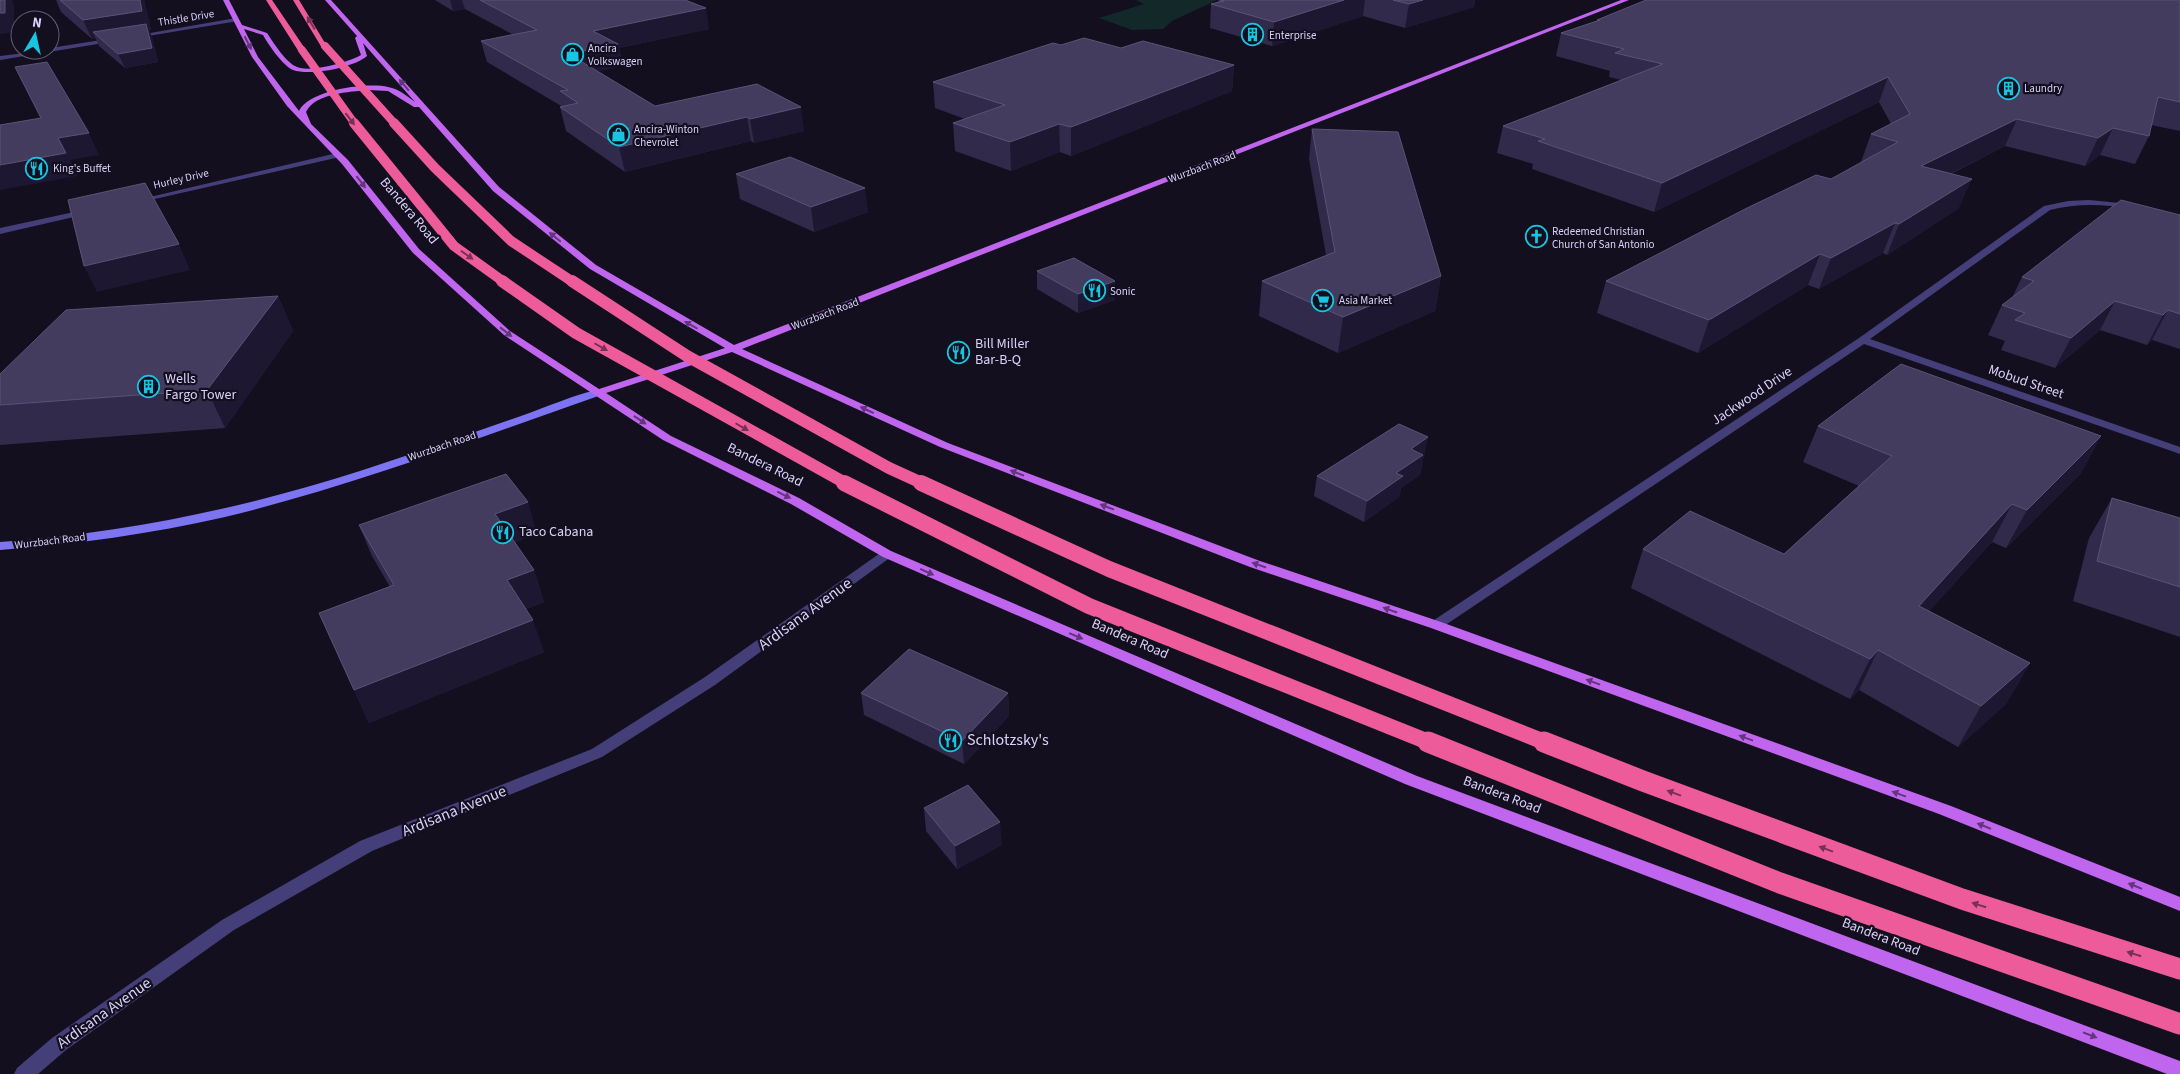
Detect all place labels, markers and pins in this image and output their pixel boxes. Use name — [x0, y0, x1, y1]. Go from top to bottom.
building icon: Enterprise — [1241, 23, 1265, 47]
place label: Enterprise — [1269, 28, 1317, 43]
place label: Ancira Volkswagen — [588, 41, 643, 69]
shop icon: Ancira Volkswagen — [560, 42, 584, 66]
building icon: Laundry — [1996, 76, 2020, 100]
place label: Laundry — [2024, 81, 2062, 96]
place label: Ancira-Winton Chevrolet — [634, 122, 699, 150]
shop icon: Ancira-Winton Chevrolet — [606, 123, 630, 147]
restaurant icon: King's Buffet — [25, 156, 49, 180]
place label: King's Buffet — [53, 161, 111, 176]
place label: Redeemed Christian Church of San Antonio — [1552, 224, 1654, 252]
church icon: Redeemed Christian Church of San Antonio — [1524, 225, 1548, 249]
restaurant icon: Sonic — [1082, 279, 1106, 303]
place label: Sonic — [1110, 284, 1136, 299]
supermarket icon: Asia Market — [1311, 288, 1335, 312]
place label: Asia Market — [1339, 293, 1392, 308]
place label: Bill Miller Bar-B-Q — [975, 334, 1029, 370]
restaurant icon: Bill Miller Bar-B-Q — [947, 340, 971, 364]
place label: Wells Fargo Tower — [165, 369, 237, 405]
building icon: Wells Fargo Tower — [137, 375, 161, 399]
restaurant icon: Taco Cabana — [491, 520, 515, 544]
place label: Taco Cabana — [519, 522, 593, 542]
restaurant icon: Schlotzsky's — [939, 728, 963, 752]
place label: Schlotzsky's — [967, 729, 1049, 751]

